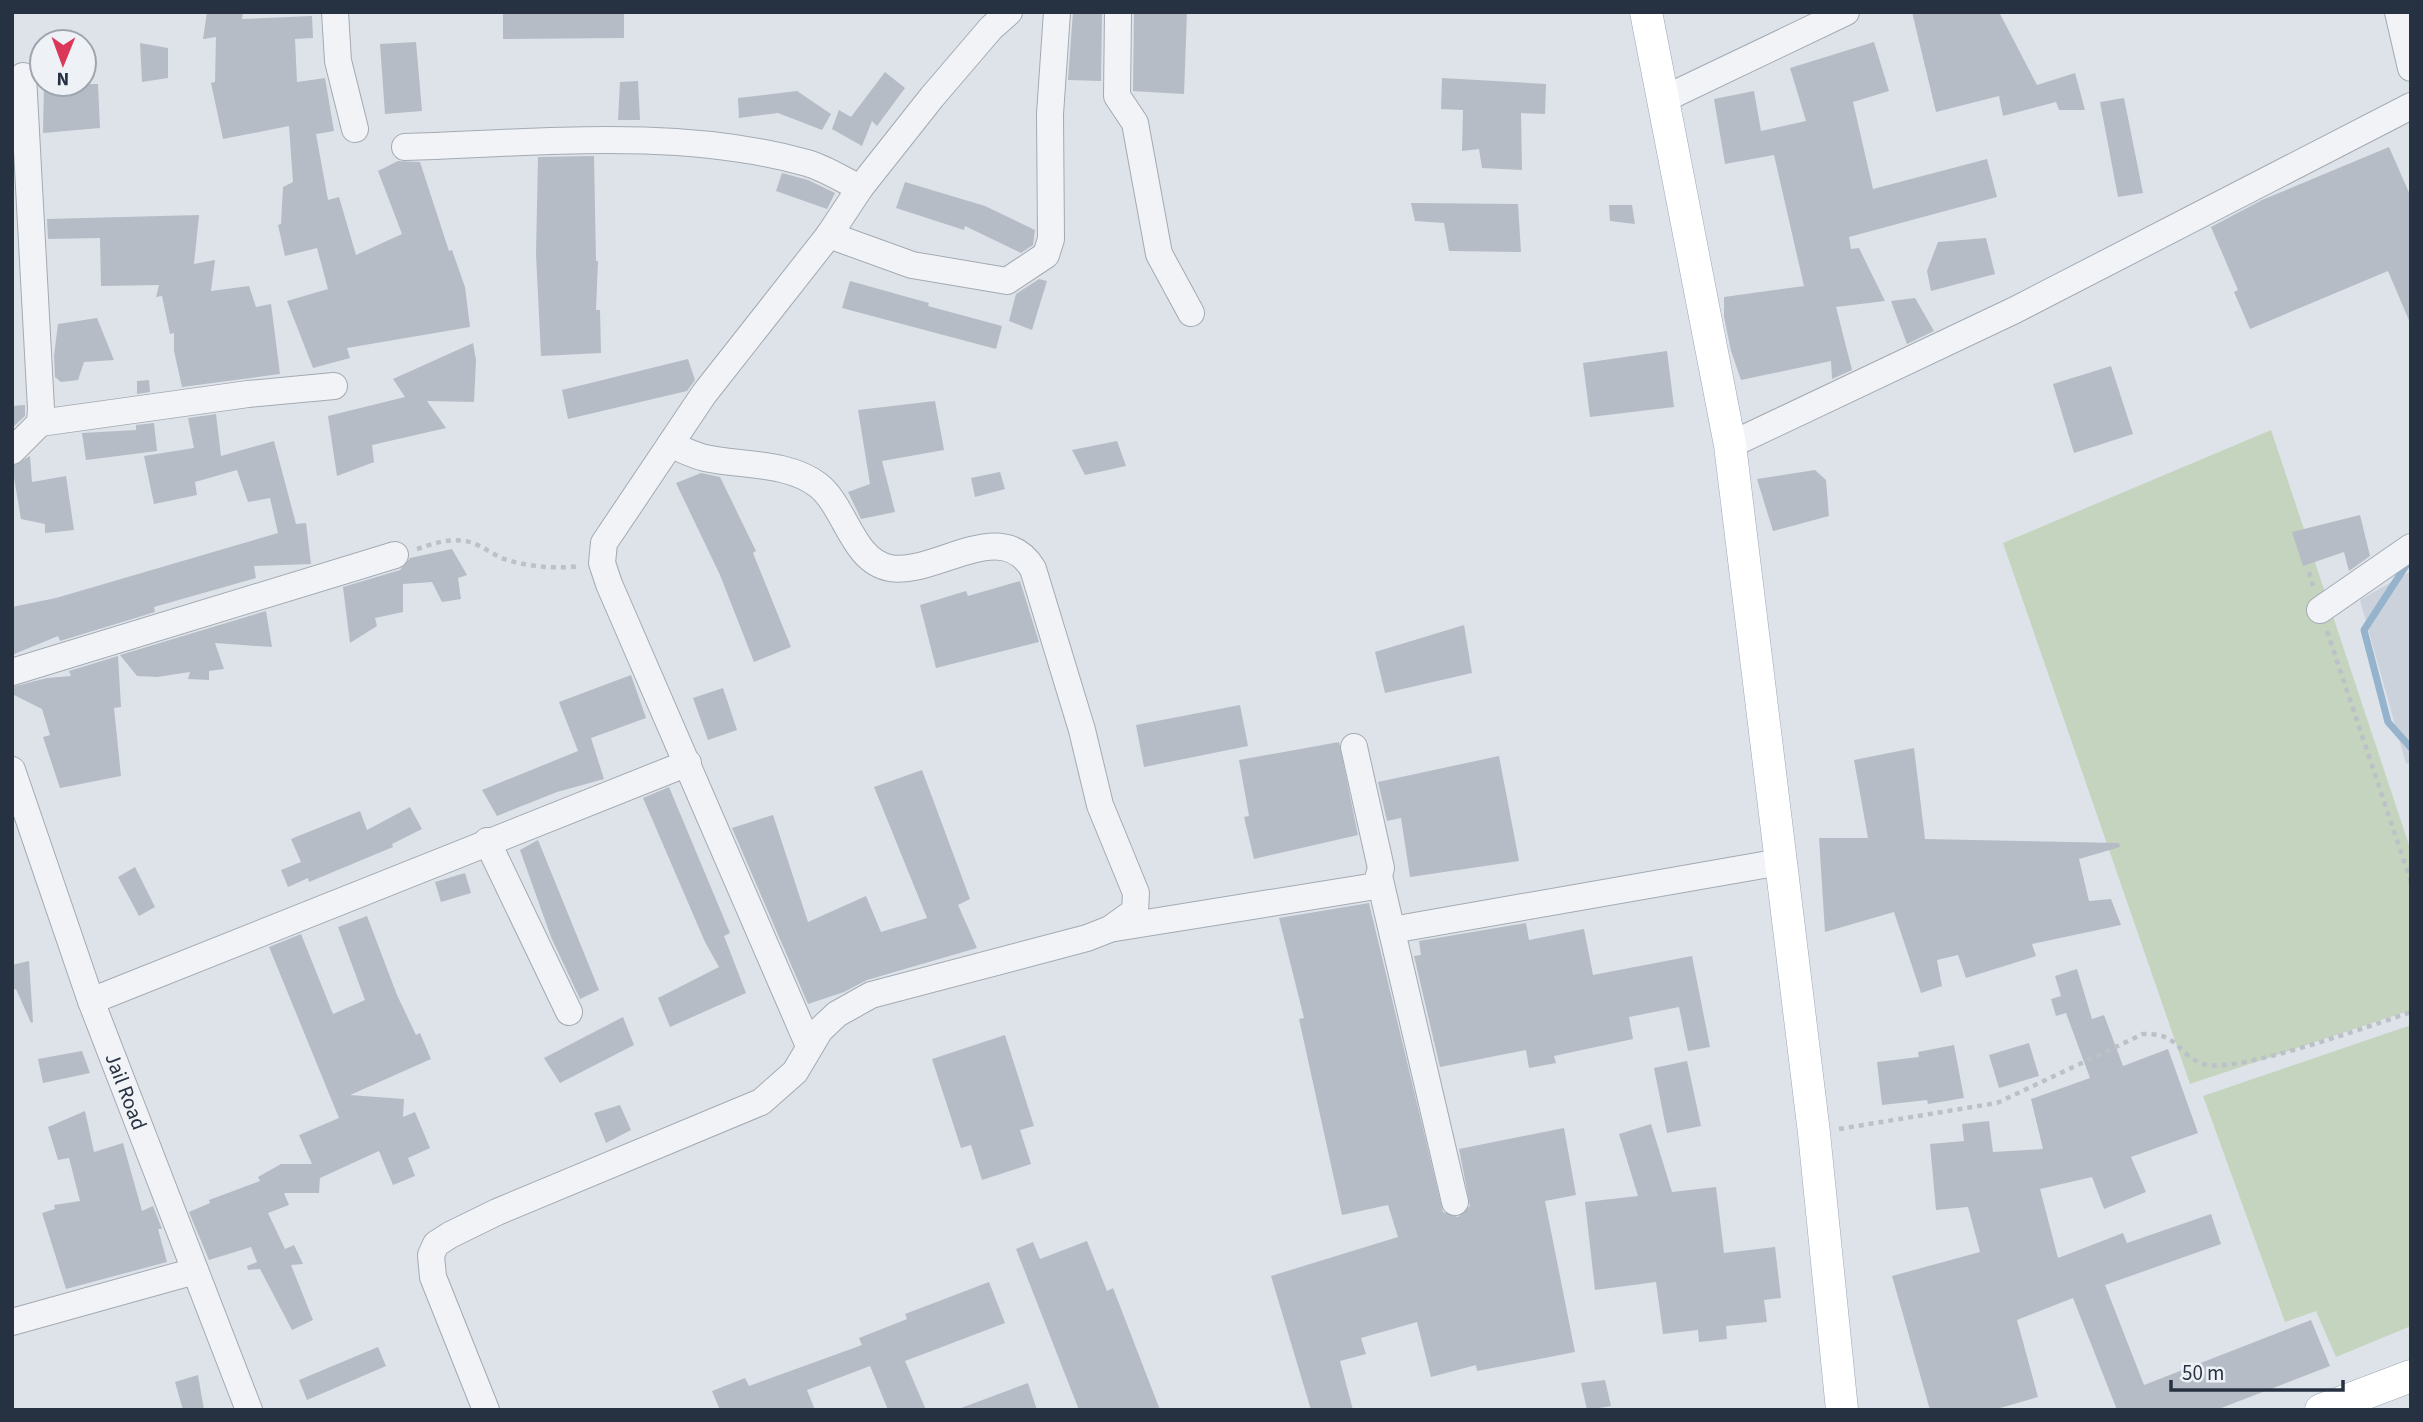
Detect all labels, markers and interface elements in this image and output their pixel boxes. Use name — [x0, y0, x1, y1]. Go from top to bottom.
north arrow — [28, 28, 98, 98]
text: N — [56, 65, 69, 92]
street label: Jail Road — [97, 1048, 154, 1134]
scale bar — [2171, 1348, 2342, 1392]
text: 50 m — [2182, 1358, 2224, 1388]

